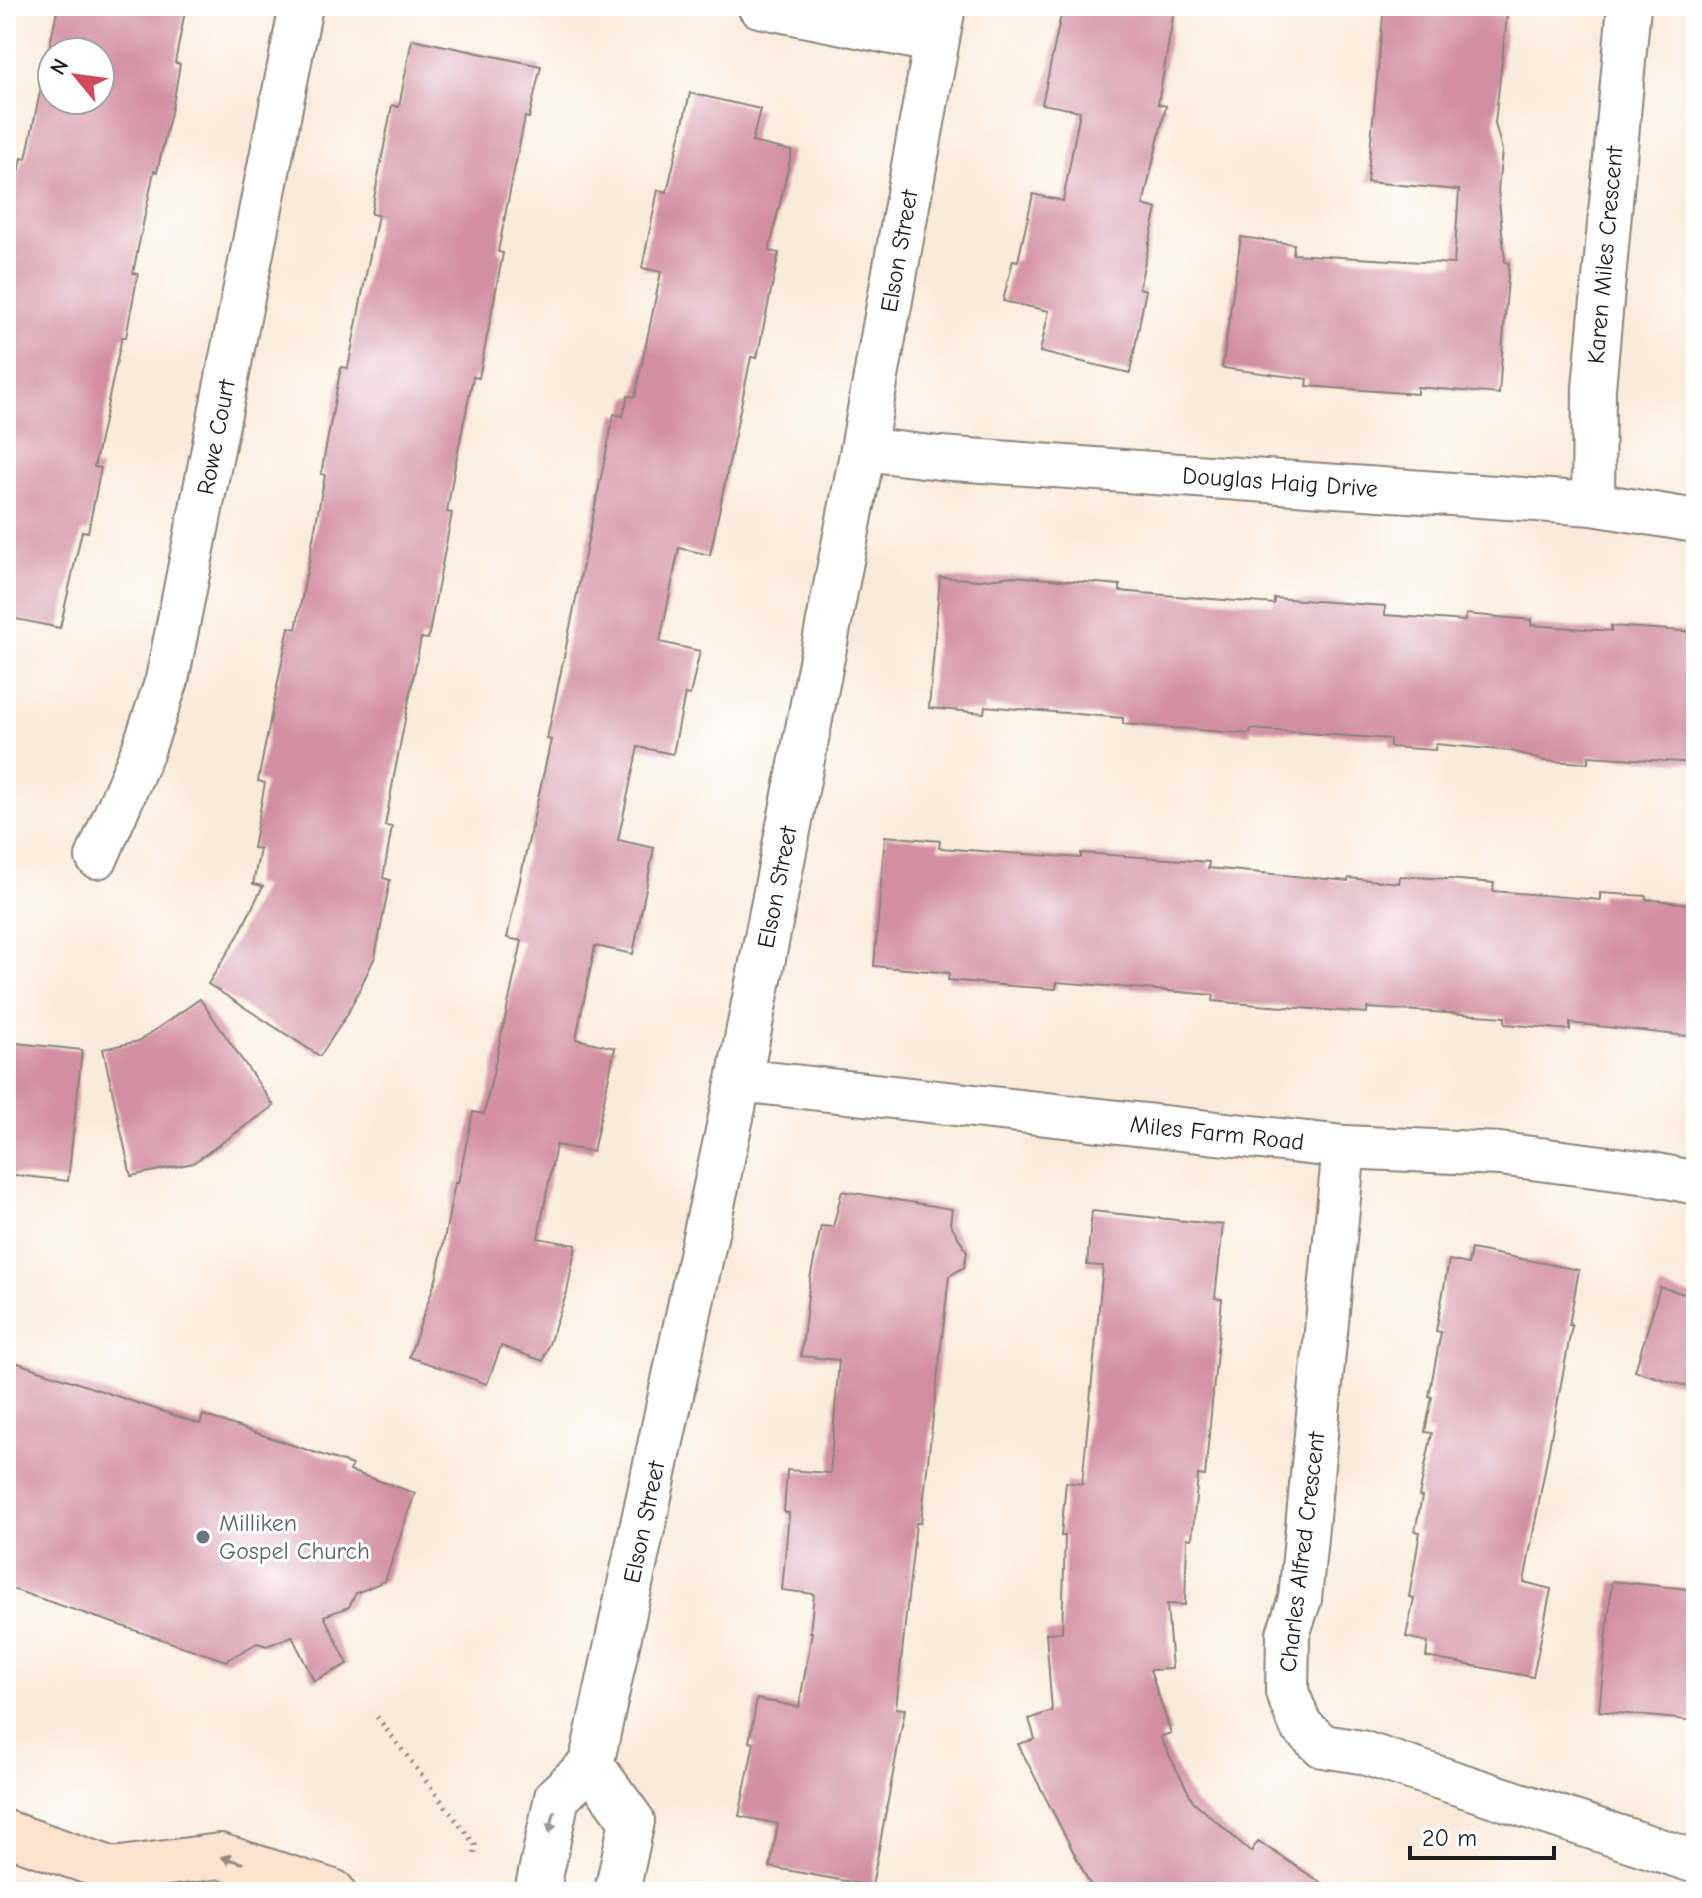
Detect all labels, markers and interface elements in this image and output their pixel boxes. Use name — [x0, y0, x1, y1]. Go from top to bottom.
north arrow — [36, 36, 116, 116]
text: N — [45, 54, 74, 79]
street label: Karen Miles Crescent — [1582, 144, 1629, 365]
street label: Elson Street — [874, 187, 924, 314]
street label: Rowe Court — [191, 376, 241, 497]
street label: Douglas Haig Drive — [1181, 461, 1379, 503]
street label: Elson Street — [751, 822, 803, 950]
street label: Miles Farm Road — [1129, 1110, 1305, 1156]
street label: Charles Alfred Crescent — [1273, 1429, 1331, 1674]
street label: Elson Street — [617, 1457, 671, 1585]
place label: Milliken Gospel Church — [219, 1509, 370, 1565]
marker: Milliken Gospel Church — [194, 1528, 212, 1546]
one-way arrow — [545, 1809, 558, 1834]
scale bar — [1410, 1810, 1554, 1860]
text: 20 m — [1422, 1824, 1477, 1852]
one-way arrow — [220, 1853, 244, 1866]

